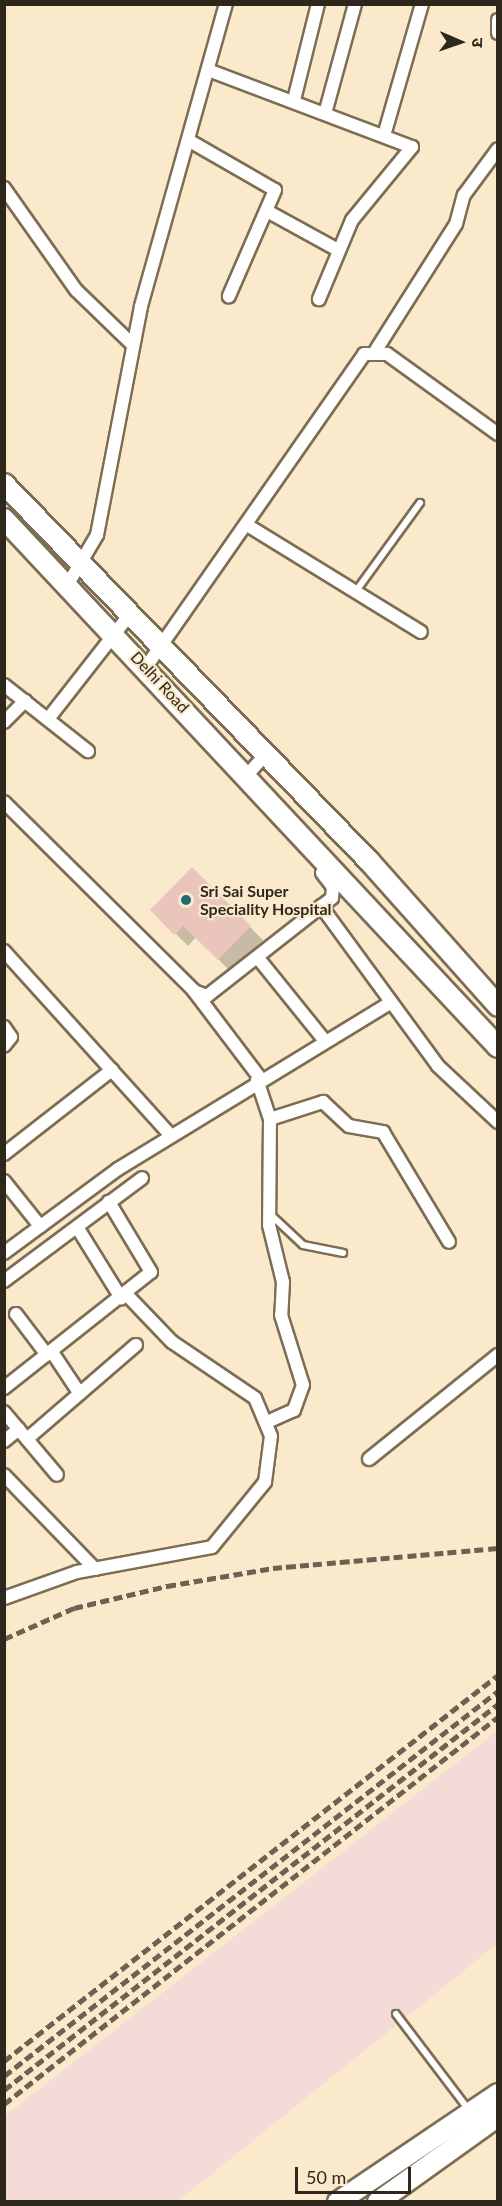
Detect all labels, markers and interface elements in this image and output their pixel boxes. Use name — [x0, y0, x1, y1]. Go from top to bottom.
north arrow — [430, 12, 490, 72]
text: उ — [469, 38, 488, 48]
street label: Delhi Road — [127, 647, 193, 717]
place label: Sri Sai Super Speciality Hospital — [200, 881, 332, 919]
marker: Sri Sai Super Speciality Hospital — [177, 891, 195, 909]
scale bar — [298, 2155, 414, 2193]
text: 50 m — [306, 2166, 346, 2188]

